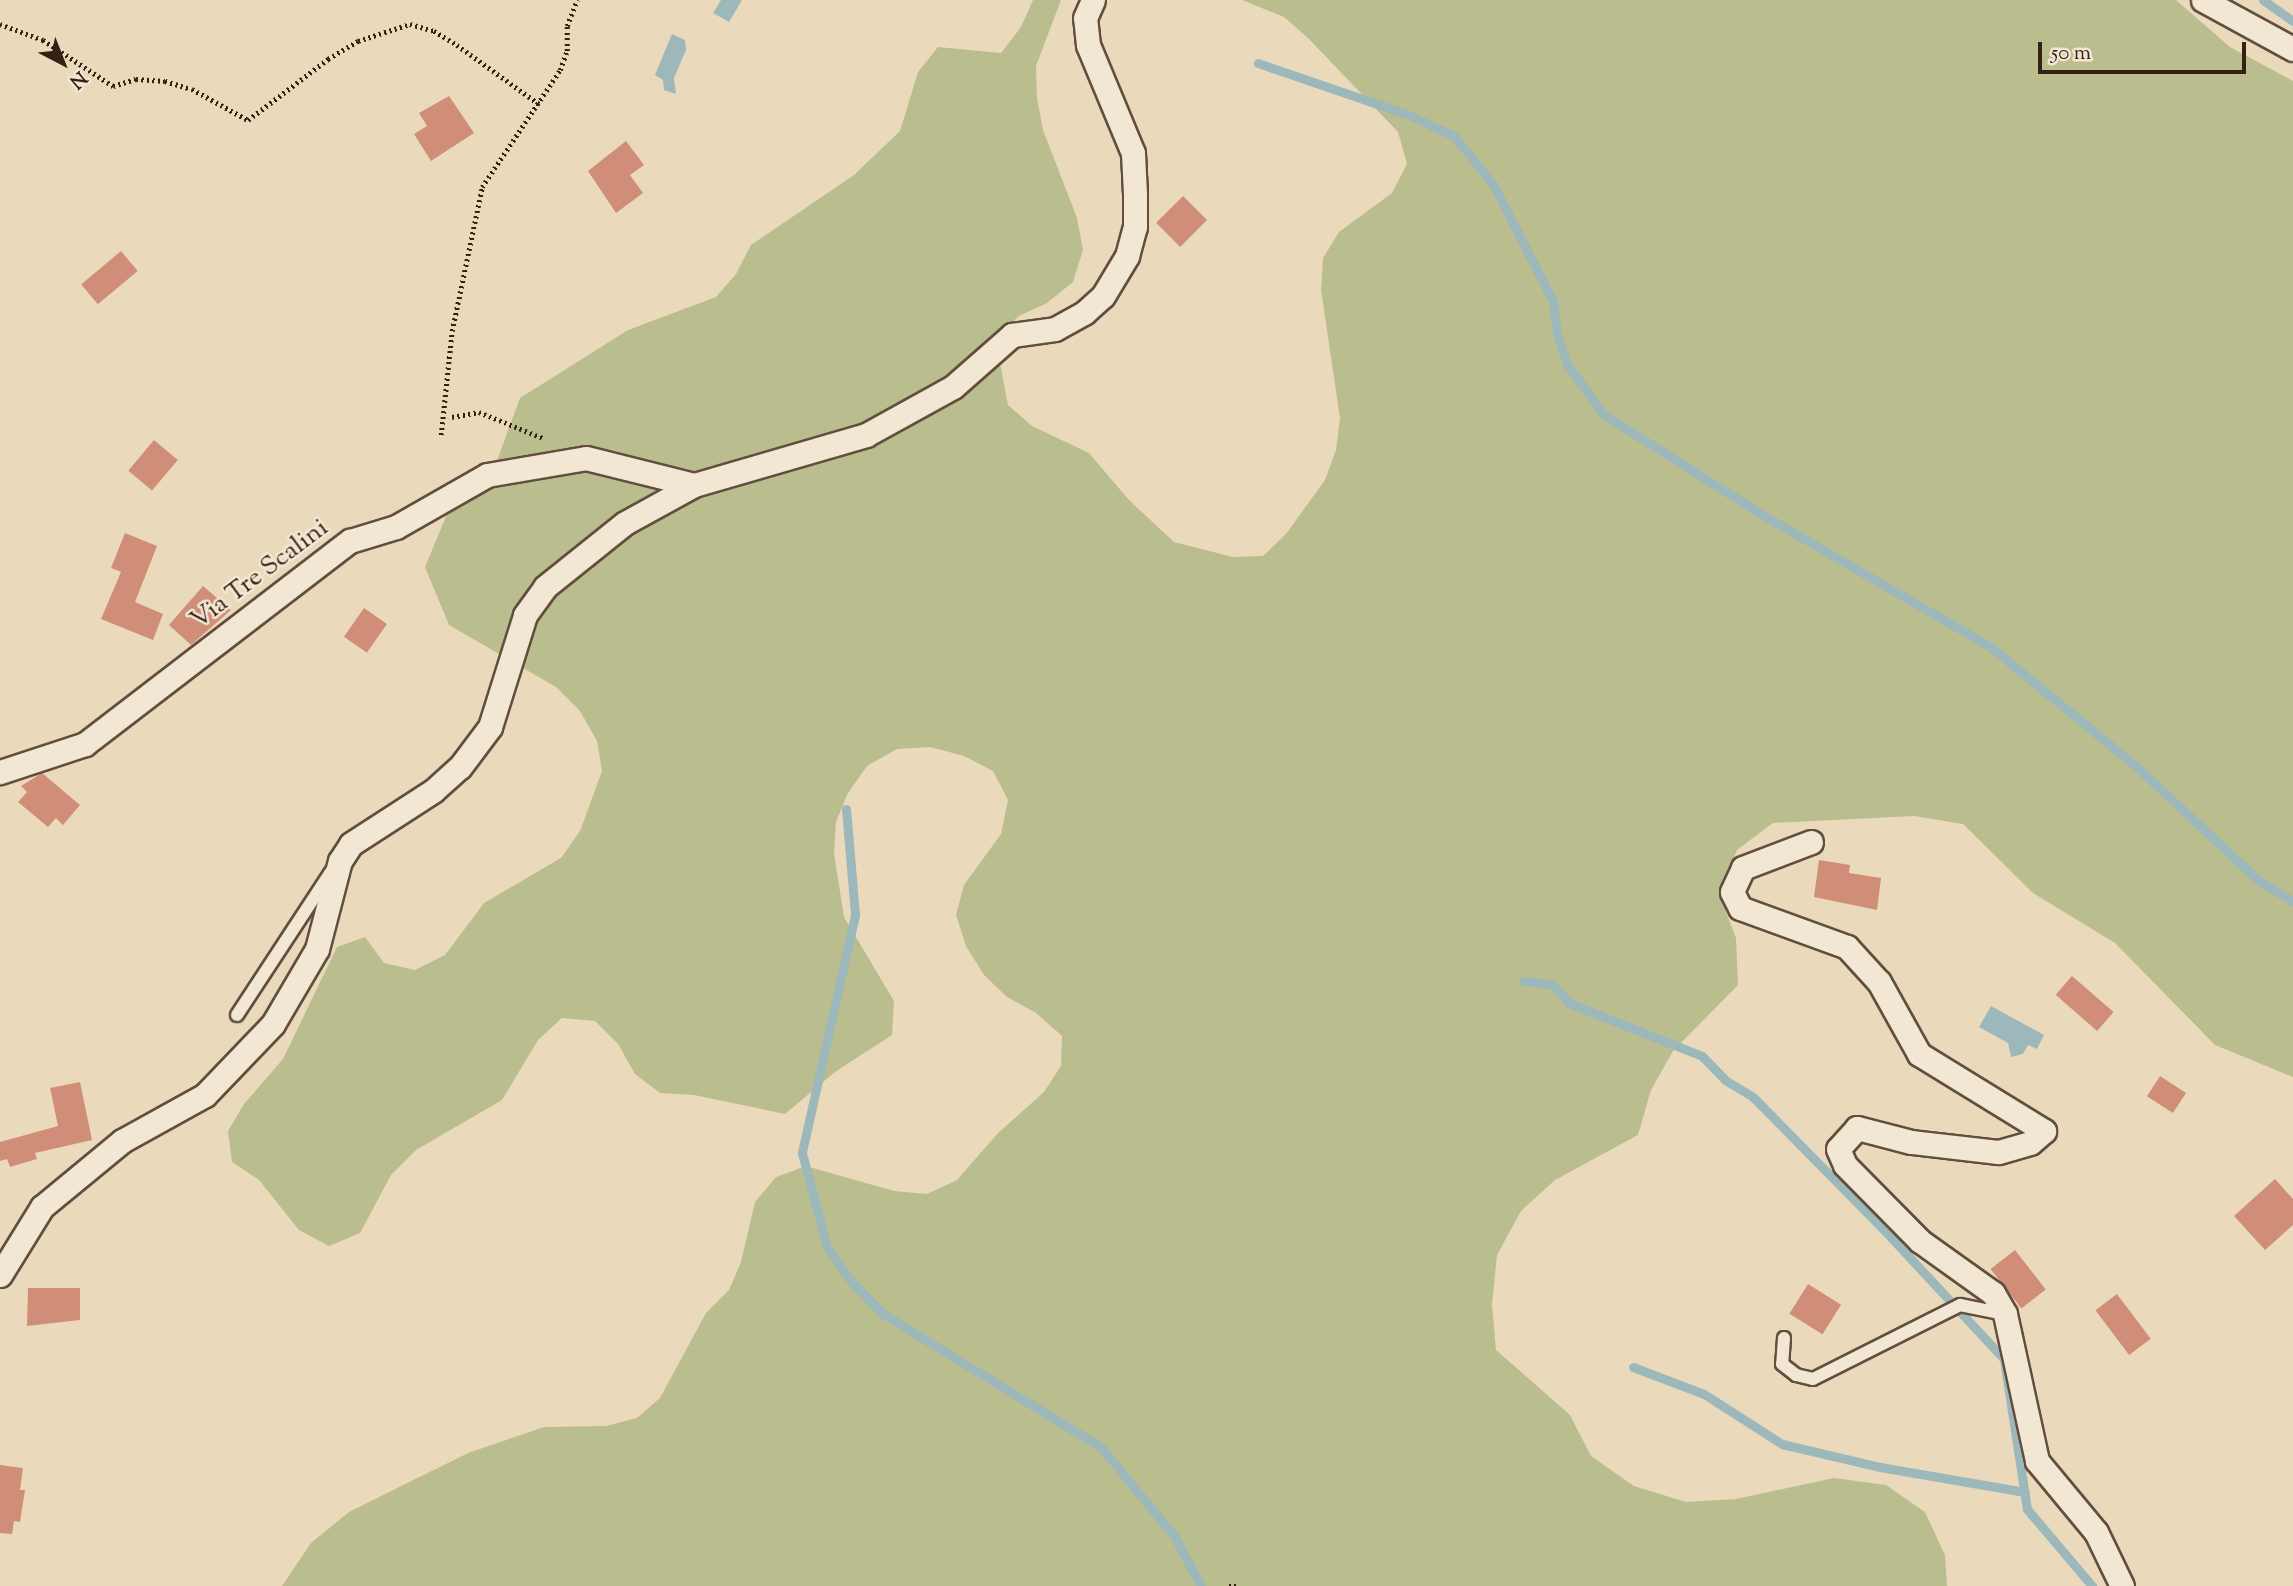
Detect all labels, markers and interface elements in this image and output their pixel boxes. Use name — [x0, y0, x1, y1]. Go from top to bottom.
north arrow — [28, 28, 98, 98]
scale bar — [2041, 28, 2249, 72]
text: 50 m — [2051, 39, 2091, 69]
text: N — [63, 64, 92, 94]
street label: Via Tre Scalini — [185, 513, 335, 637]

